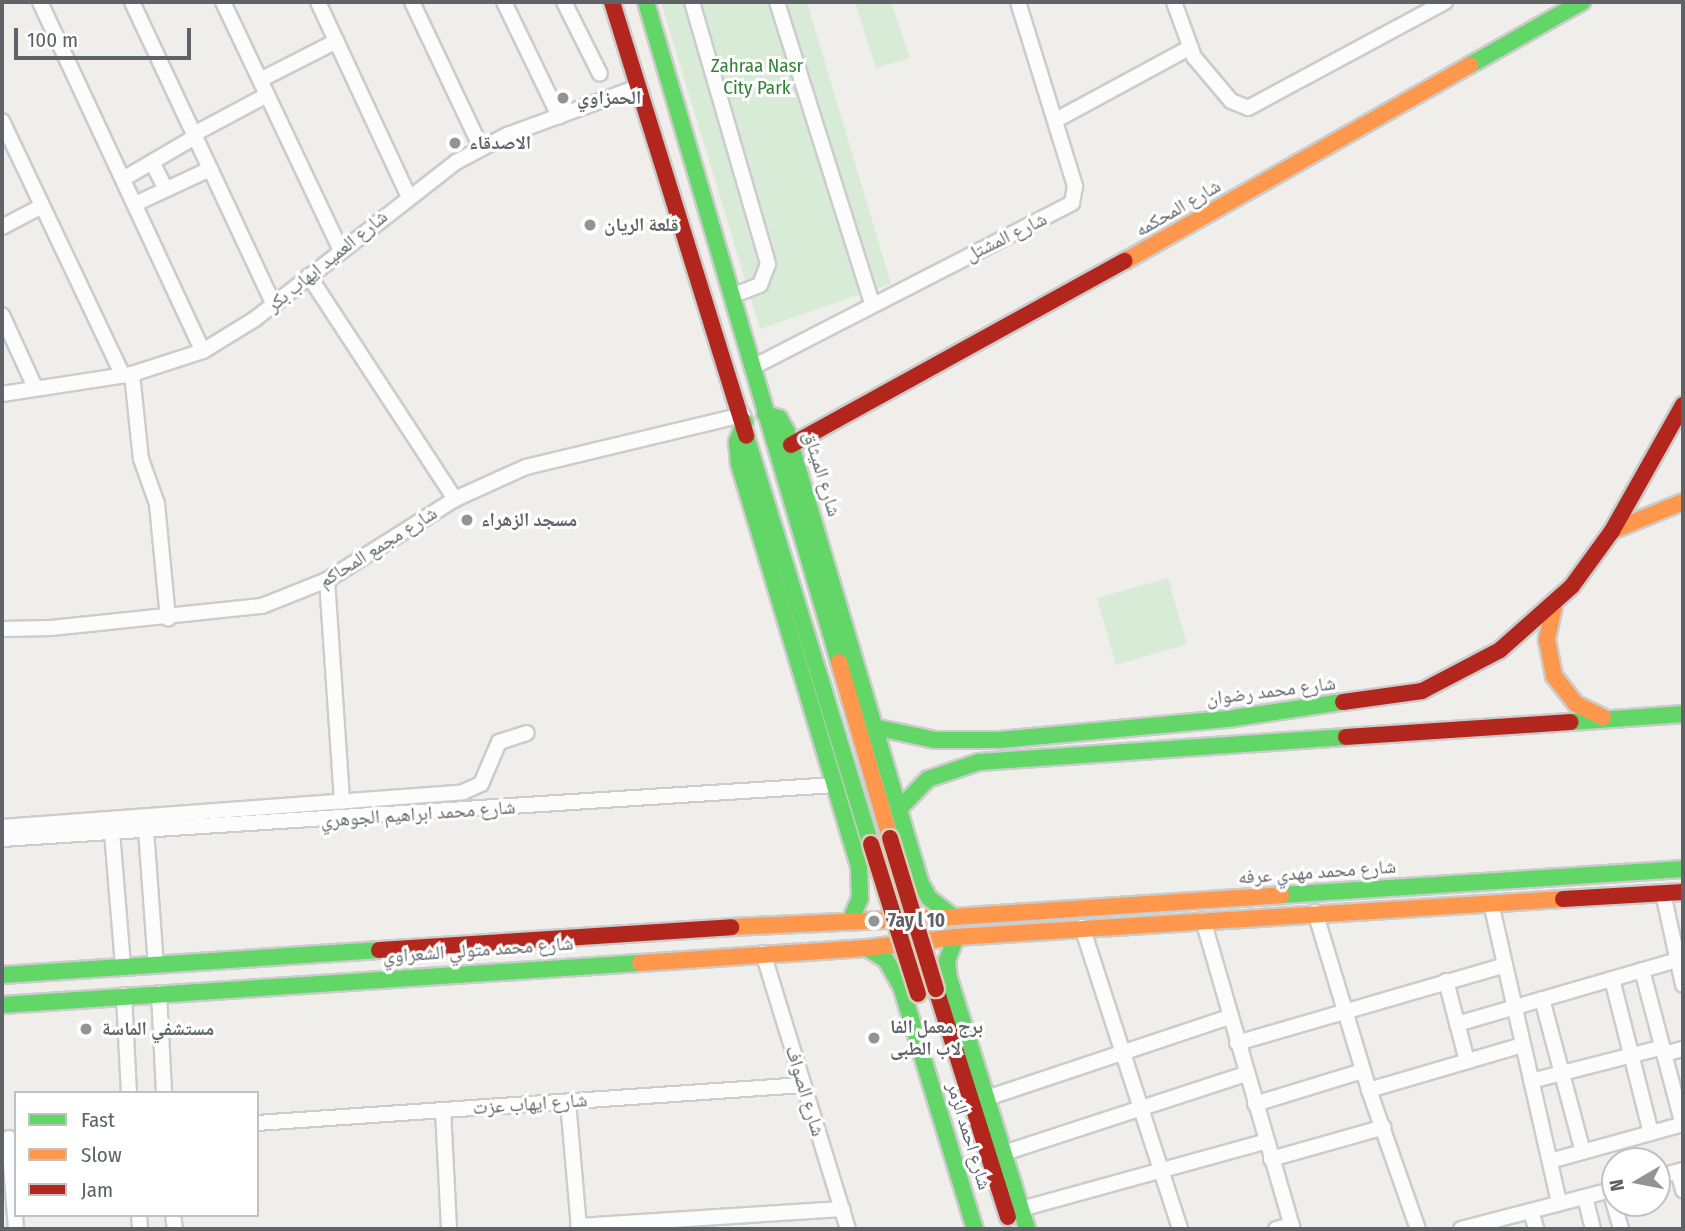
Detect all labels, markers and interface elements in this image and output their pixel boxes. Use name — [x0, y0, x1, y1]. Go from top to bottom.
scale bar — [18, 14, 194, 58]
text: 100 m — [27, 27, 78, 53]
park label: Zahraa Nasr City Park — [711, 55, 803, 99]
place label: الحمزاوي — [577, 87, 641, 109]
marker: الحمزاوي — [555, 90, 571, 106]
place label: الاصدقاء — [469, 132, 531, 154]
marker: الاصدقاء — [447, 135, 463, 151]
street label: شارع المحكمه — [1131, 174, 1225, 242]
street label: شارع العميد ايهاب بكر — [262, 205, 392, 317]
street label: شارع المشتل — [962, 208, 1050, 266]
place label: قلعة الريان — [604, 214, 679, 236]
marker: قلعة الريان — [582, 217, 598, 233]
street label: شارع الميثاق — [798, 429, 846, 519]
street label: شارع مجمع المحاكم — [315, 502, 441, 592]
place label: مسجد الزهراء — [481, 509, 577, 531]
marker: مسجد الزهراء — [459, 512, 475, 528]
street label: شارع محمد رضوان — [1205, 672, 1337, 710]
street label: شارع محمد ابراهيم الجوهري — [320, 796, 516, 832]
street label: شارع محمد مهدي عرفه — [1237, 855, 1397, 889]
place label: 7ay l 10 — [888, 910, 945, 932]
marker: 7ay l 10 — [866, 913, 882, 929]
street label: شارع محمد متولي الشعراوي — [382, 932, 574, 968]
place label: برج معمل الفا لاب الطبى — [890, 1016, 983, 1060]
place label: مستشفي الماسة — [102, 1018, 214, 1040]
marker: مستشفي الماسة — [76, 1019, 96, 1039]
marker: برج معمل الفا لاب الطبى — [864, 1028, 884, 1048]
street label: شارع الصواف — [780, 1043, 830, 1139]
street label: شارع احمد الزمر — [942, 1080, 996, 1192]
street label: شارع ايهاب عزت — [472, 1089, 588, 1119]
legend — [14, 1091, 259, 1217]
text: Fast — [81, 1107, 115, 1133]
text: Slow — [81, 1142, 122, 1168]
north arrow — [1601, 1147, 1671, 1217]
text: Jam — [81, 1177, 113, 1203]
text: N — [1604, 1178, 1629, 1193]

